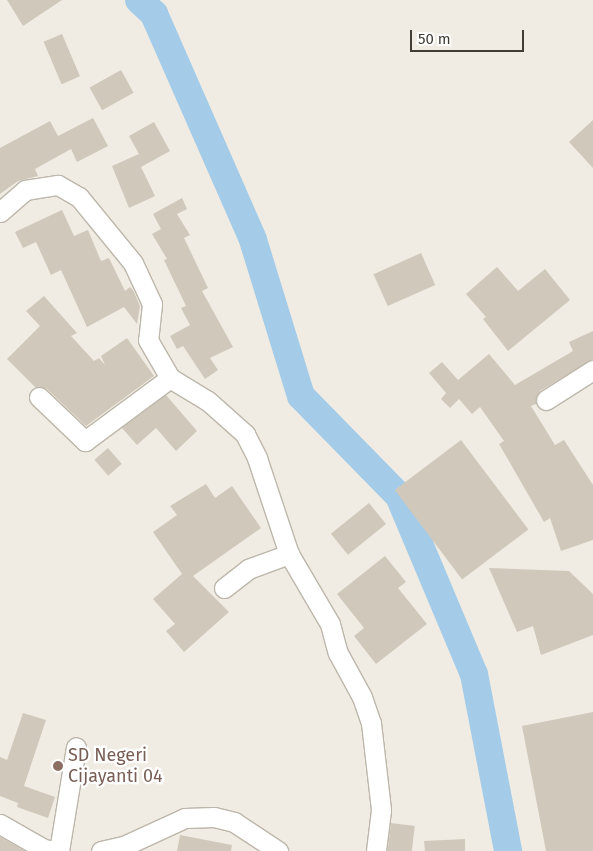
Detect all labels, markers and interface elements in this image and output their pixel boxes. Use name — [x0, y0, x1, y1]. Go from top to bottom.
scale bar — [413, 20, 527, 52]
text: 50 m — [418, 30, 451, 48]
place label: SD Negeri Cijayanti 04 — [68, 745, 163, 788]
marker: SD Negeri Cijayanti 04 — [52, 760, 64, 772]

